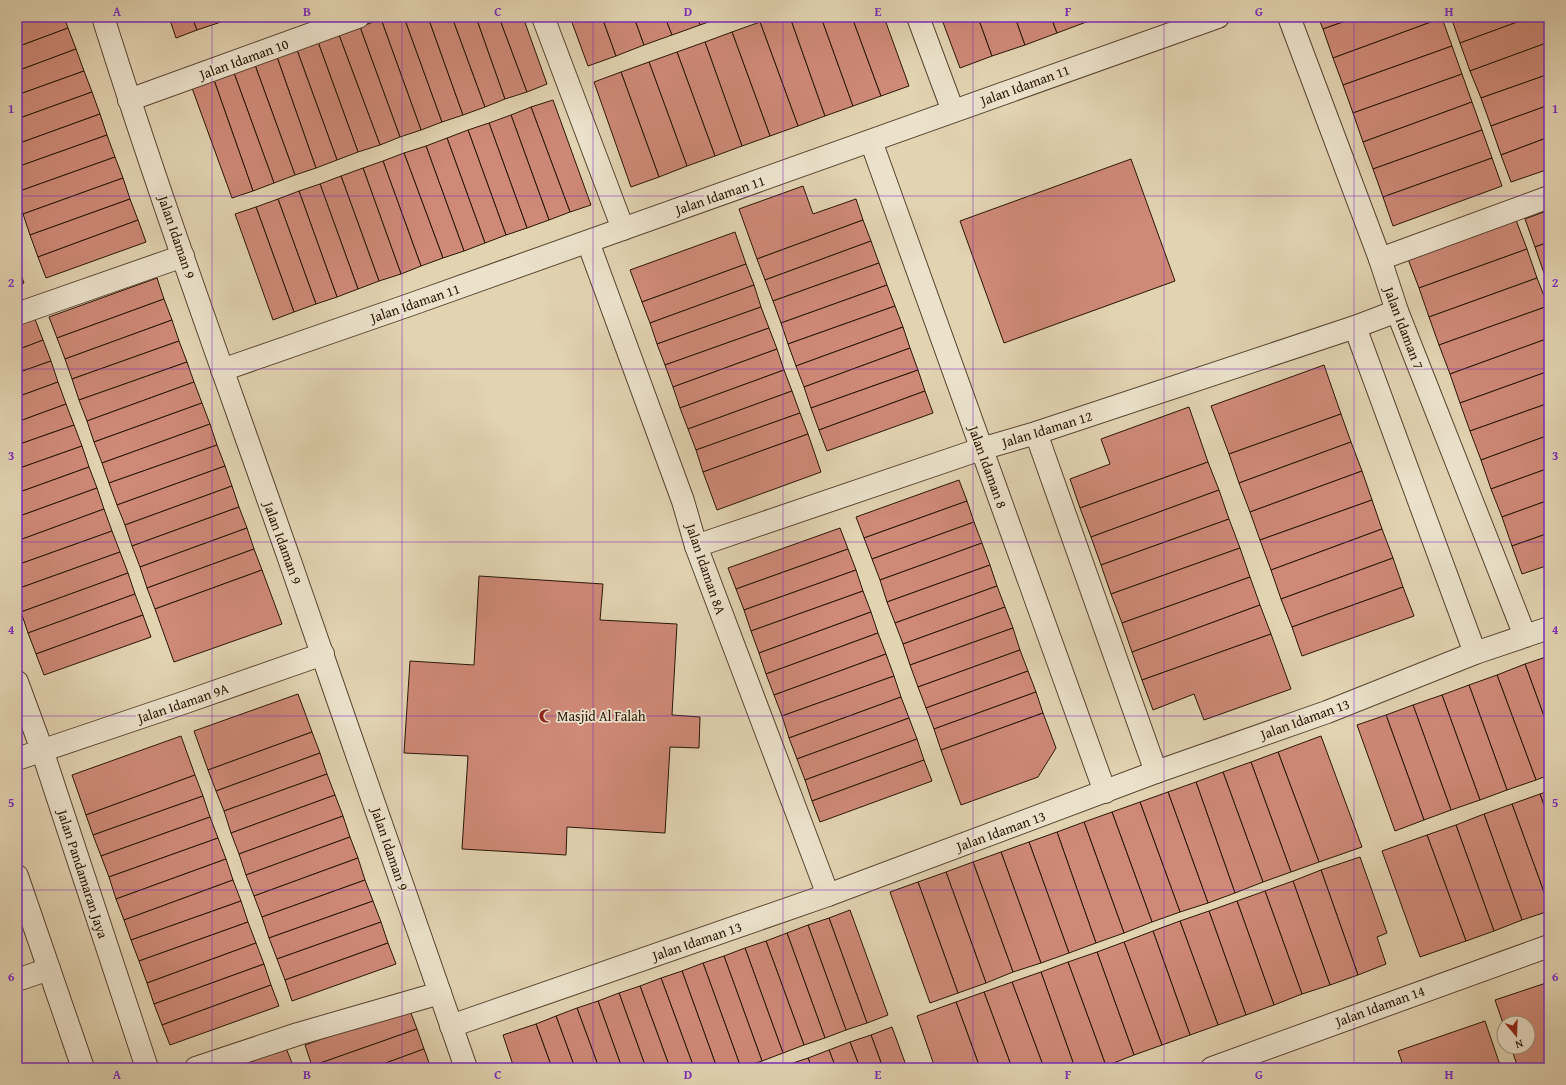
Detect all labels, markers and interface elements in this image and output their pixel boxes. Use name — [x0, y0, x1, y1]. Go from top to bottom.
text: A — [113, 2, 122, 21]
text: B — [303, 2, 311, 21]
text: C — [494, 2, 502, 21]
text: D — [684, 2, 692, 21]
text: E — [875, 2, 882, 21]
text: F — [1065, 2, 1072, 21]
text: G — [1255, 2, 1263, 21]
text: H — [1444, 2, 1454, 21]
street label: Jalan Idaman 10 — [195, 34, 292, 85]
street label: Jalan Idaman 11 — [976, 60, 1072, 111]
text: 1 — [8, 99, 14, 118]
text: 1 — [1552, 99, 1558, 118]
street label: Jalan Idaman 11 — [671, 170, 767, 220]
street label: Jalan Idaman 9 — [153, 191, 201, 281]
text: 2 — [8, 273, 15, 292]
text: 2 — [1552, 273, 1559, 292]
street label: Jalan Idaman 11 — [366, 278, 462, 328]
street label: Jalan Idaman 7 — [1378, 282, 1429, 372]
street label: Jalan Idaman 12 — [998, 406, 1095, 453]
street label: Jalan Idaman 8 — [963, 421, 1012, 511]
text: 3 — [8, 446, 14, 465]
text: 3 — [1552, 446, 1558, 465]
street label: Jalan Idaman 9 — [258, 497, 307, 587]
street label: Jalan Idaman 8A — [680, 519, 731, 618]
text: 4 — [8, 620, 15, 639]
text: 4 — [1552, 620, 1559, 639]
street label: Jalan Idaman 9A — [133, 678, 232, 729]
street label: Jalan Idaman 13 — [1256, 694, 1352, 745]
place label: Masjid Al Falah — [557, 706, 646, 726]
mosque icon: Masjid Al Falah — [538, 708, 554, 724]
text: 5 — [8, 793, 15, 812]
text: 5 — [1552, 793, 1559, 812]
street label: Jalan Idaman 9 — [366, 803, 414, 893]
street label: Jalan Pandamaran Jaya — [52, 805, 113, 941]
street label: Jalan Idaman 13 — [952, 806, 1048, 857]
street label: Jalan Idaman 13 — [648, 916, 744, 966]
text: 6 — [8, 967, 15, 986]
text: 6 — [1552, 967, 1559, 986]
street label: Jalan Idaman 14 — [1331, 981, 1428, 1032]
north arrow — [1496, 1015, 1536, 1055]
text: N — [1513, 1036, 1525, 1053]
text: A — [113, 1065, 122, 1084]
text: B — [303, 1065, 311, 1084]
text: C — [494, 1065, 502, 1084]
text: D — [684, 1065, 692, 1084]
text: E — [875, 1065, 882, 1084]
text: F — [1065, 1065, 1072, 1084]
text: G — [1255, 1065, 1263, 1084]
text: H — [1444, 1065, 1454, 1084]

